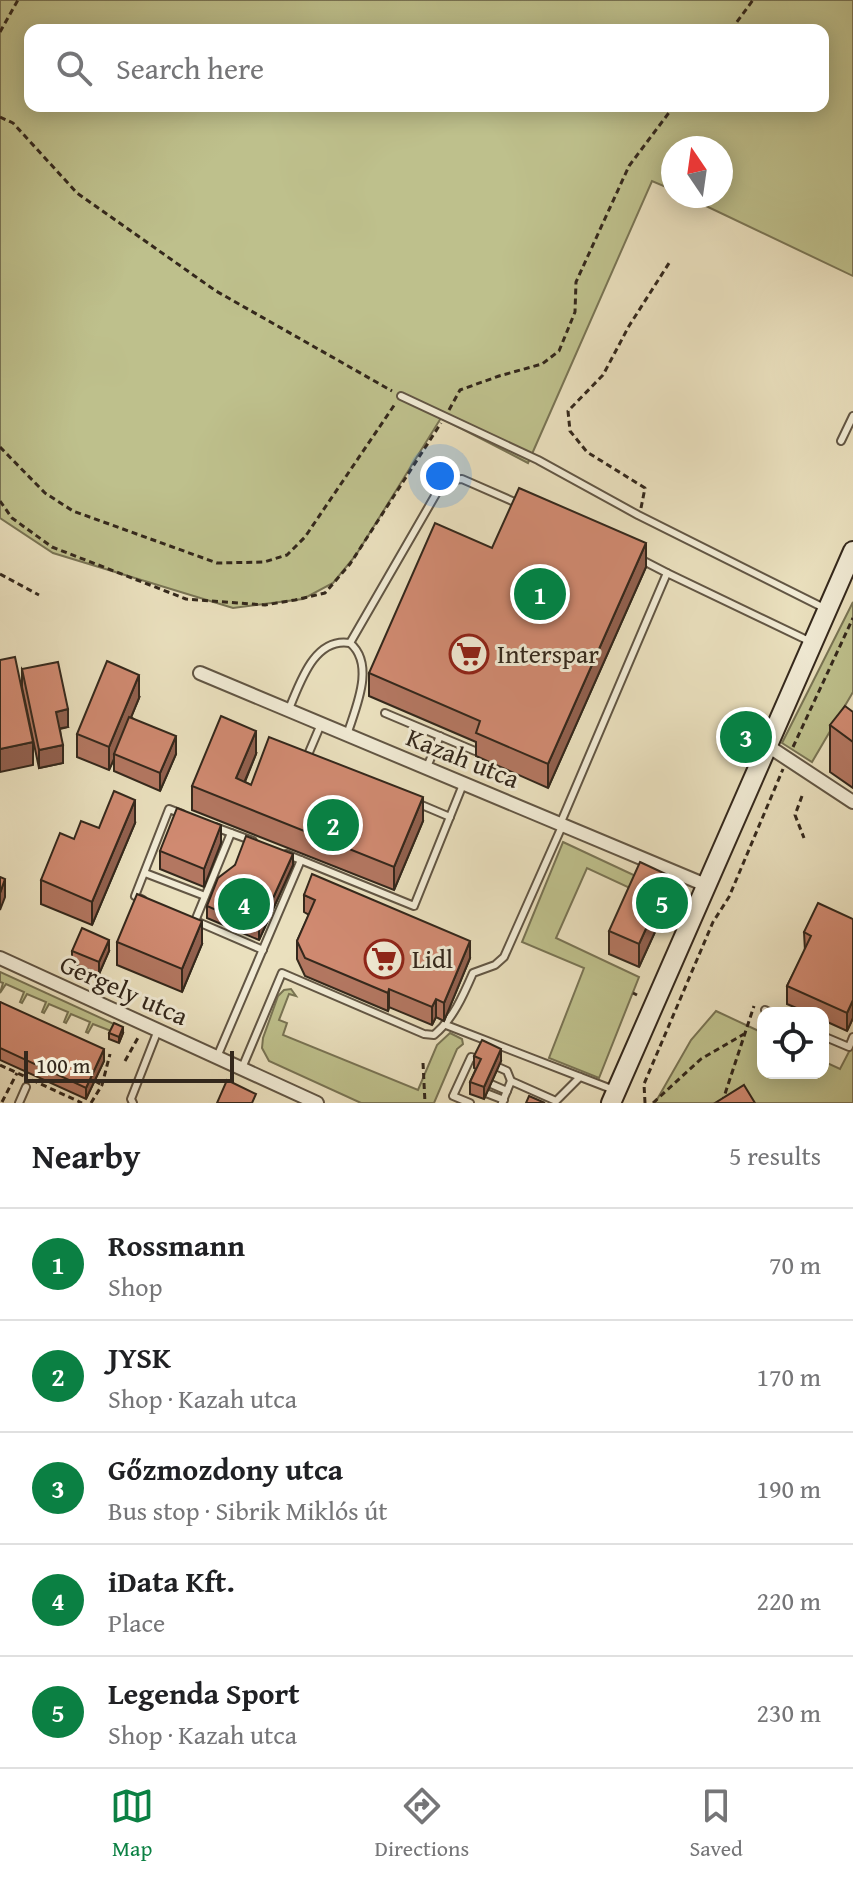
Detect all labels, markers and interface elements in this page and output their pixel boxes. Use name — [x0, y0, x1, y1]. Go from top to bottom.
search box — [24, 24, 829, 112]
icon: search — [52, 46, 96, 90]
text: Search here — [116, 46, 264, 90]
north arrow — [661, 136, 733, 208]
your location — [420, 456, 460, 496]
pin: 1 — [514, 564, 566, 624]
supermarket icon: Interspar — [448, 633, 490, 675]
place label: Interspar — [497, 634, 599, 673]
pin: 3 — [720, 707, 772, 767]
street label: Kazah utca — [401, 717, 526, 798]
pin: 2 — [307, 795, 359, 855]
pin: 5 — [636, 873, 688, 933]
pin: 4 — [218, 874, 270, 934]
supermarket icon: Lidl — [363, 938, 405, 980]
place label: Lidl — [412, 939, 453, 978]
street label: Gergely utca — [54, 944, 195, 1035]
map controls — [757, 1007, 829, 1079]
button: locate — [757, 1007, 829, 1079]
scale bar — [24, 1047, 234, 1083]
text: 100 m — [36, 1049, 91, 1081]
text: Nearby — [32, 1131, 141, 1180]
text: 5 results — [729, 1136, 821, 1175]
text: Rossmann — [108, 1223, 245, 1267]
text: 1 — [51, 1245, 65, 1284]
text: 70 m — [769, 1245, 821, 1284]
text: Shop — [108, 1267, 163, 1306]
text: JYSK — [108, 1335, 171, 1379]
text: 2 — [51, 1357, 65, 1396]
text: 170 m — [756, 1357, 821, 1396]
text: Shop · Kazah utca — [108, 1379, 297, 1418]
text: Gőzmozdony utca — [108, 1447, 343, 1491]
text: 3 — [51, 1469, 65, 1508]
text: 190 m — [756, 1469, 821, 1508]
text: Bus stop · Sibrik Miklós út — [108, 1491, 388, 1530]
text: iData Kft. — [108, 1559, 235, 1603]
text: 4 — [51, 1581, 65, 1620]
text: 220 m — [756, 1581, 821, 1620]
text: Place — [108, 1603, 165, 1642]
text: Legenda Sport — [108, 1671, 300, 1715]
text: 5 — [51, 1693, 65, 1732]
text: 230 m — [756, 1693, 821, 1732]
text: Shop · Kazah utca — [108, 1715, 297, 1754]
tab: Map — [110, 1784, 154, 1864]
tab: Directions — [375, 1784, 469, 1864]
tab: Saved — [690, 1784, 743, 1864]

